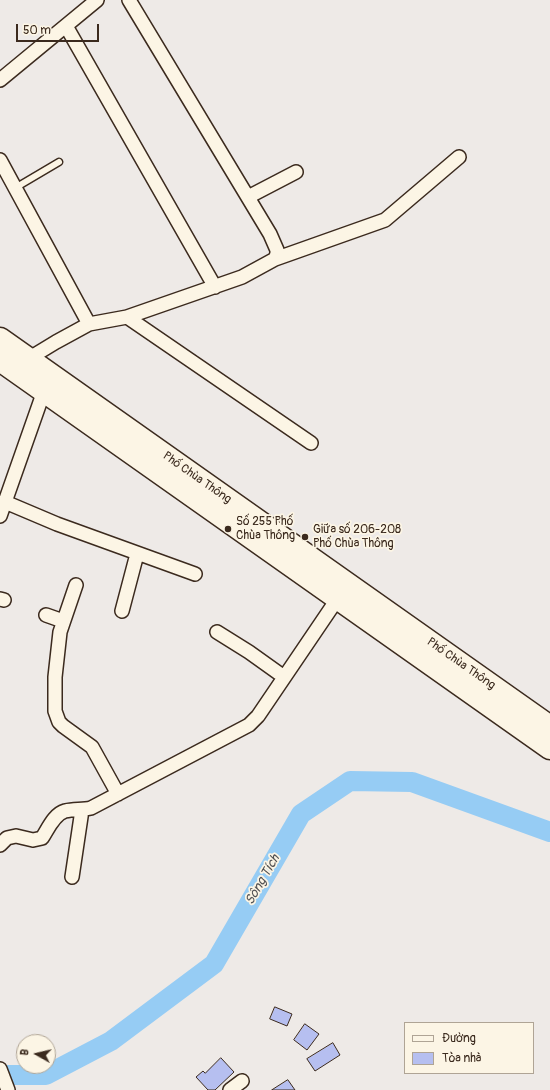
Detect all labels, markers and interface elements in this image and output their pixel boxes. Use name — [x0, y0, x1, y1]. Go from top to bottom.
scale bar — [18, 16, 101, 42]
text: 50 m — [23, 23, 51, 38]
street label: Phố Chùa Thông — [160, 449, 234, 507]
place label: Số 255 Phố Chùa Thông — [236, 515, 295, 543]
place label: Giữa số 206-208 Phố Chùa Thông — [313, 523, 401, 551]
marker: Số 255 Phố Chùa Thông — [223, 524, 233, 534]
marker: Giữa số 206-208 Phố Chùa Thông — [300, 532, 310, 542]
street label: Phố Chùa Thông — [424, 635, 498, 693]
water label: Sông Tích — [243, 852, 283, 908]
legend — [404, 1022, 534, 1074]
text: Đường — [442, 1031, 476, 1046]
north arrow — [16, 1034, 56, 1074]
text: B — [18, 1048, 31, 1056]
text: Tòa nhà — [442, 1051, 481, 1066]

